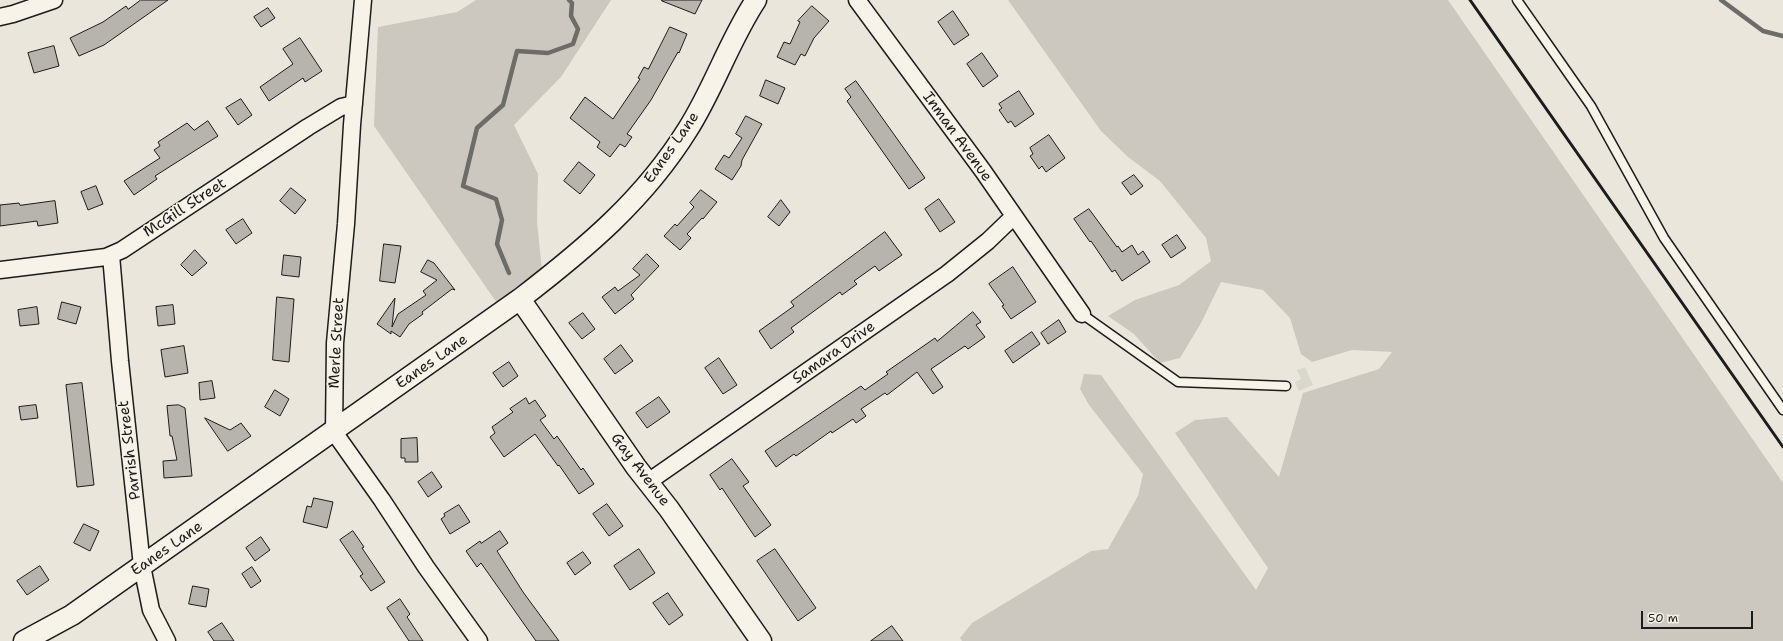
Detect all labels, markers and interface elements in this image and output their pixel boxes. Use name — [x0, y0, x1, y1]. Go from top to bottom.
street label: Inman Avenue — [918, 89, 996, 185]
street label: Eanes Lane — [641, 109, 703, 187]
street label: McGill Street — [140, 174, 230, 242]
street label: Merle Street — [326, 297, 348, 389]
street label: Samara Drive — [789, 318, 879, 388]
street label: Eanes Lane — [393, 331, 471, 393]
street label: Parrish Street — [115, 399, 145, 501]
street label: Gay Avenue — [607, 430, 673, 510]
street label: Eanes Lane — [128, 518, 206, 580]
scale bar — [1643, 603, 1755, 629]
text: 50 m — [1648, 610, 1678, 626]

